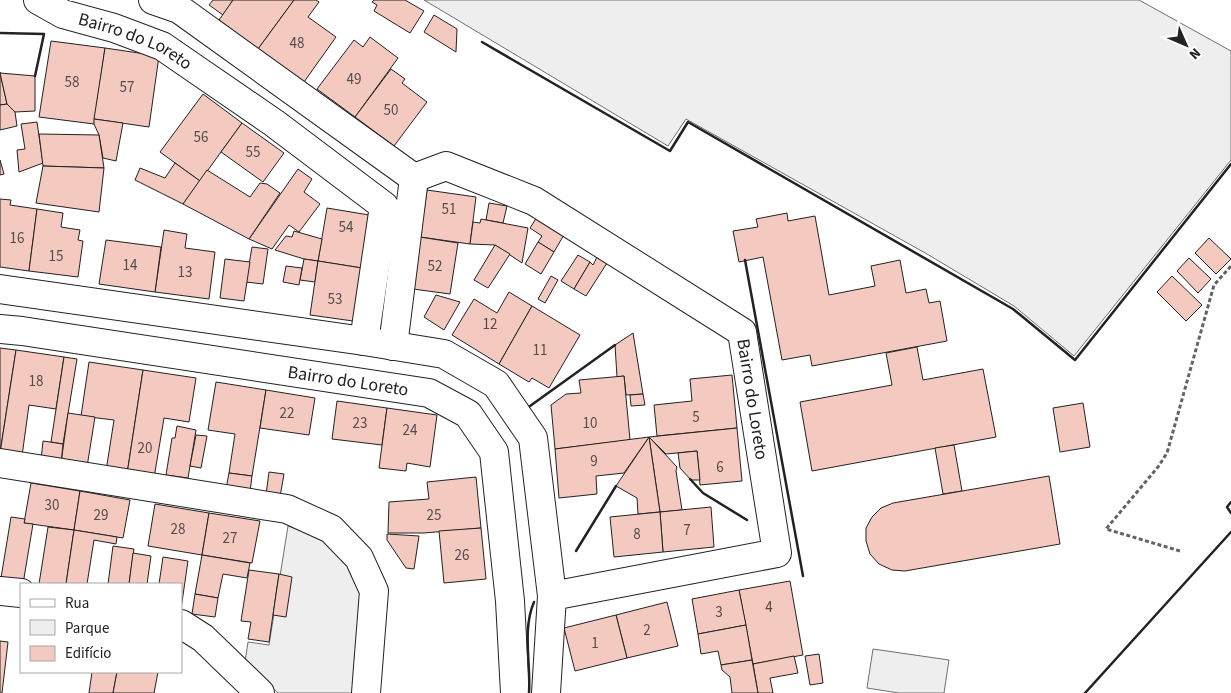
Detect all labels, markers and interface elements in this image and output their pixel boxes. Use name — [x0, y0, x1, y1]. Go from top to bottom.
street label: Bairro do Loreto — [75, 6, 197, 76]
north arrow — [1161, 20, 1211, 70]
house number: 48 — [290, 33, 304, 54]
text: N — [1184, 43, 1205, 64]
house number: 49 — [347, 69, 361, 90]
house number: 58 — [65, 72, 79, 93]
house number: 57 — [120, 77, 134, 98]
house number: 50 — [384, 100, 398, 121]
house number: 56 — [194, 127, 208, 148]
house number: 55 — [246, 142, 260, 163]
house number: 51 — [442, 199, 456, 220]
house number: 54 — [339, 217, 354, 238]
house number: 16 — [10, 228, 24, 249]
house number: 15 — [49, 246, 63, 267]
house number: 14 — [123, 255, 138, 276]
house number: 52 — [428, 256, 442, 277]
house number: 13 — [178, 262, 192, 283]
house number: 53 — [328, 289, 342, 310]
house number: 12 — [483, 314, 497, 335]
street label: Bairro do Loreto — [731, 337, 775, 461]
house number: 11 — [533, 340, 547, 361]
street label: Bairro do Loreto — [286, 359, 410, 402]
house number: 18 — [29, 371, 43, 392]
house number: 22 — [280, 403, 294, 424]
house number: 5 — [692, 407, 700, 428]
house number: 23 — [353, 413, 367, 434]
house number: 10 — [583, 413, 597, 434]
house number: 24 — [403, 420, 418, 441]
house number: 20 — [138, 438, 152, 459]
house number: 9 — [590, 451, 598, 472]
house number: 6 — [716, 457, 724, 478]
house number: 30 — [45, 495, 59, 516]
house number: 29 — [94, 505, 108, 526]
house number: 25 — [427, 505, 441, 526]
house number: 28 — [171, 519, 185, 540]
house number: 7 — [683, 520, 691, 541]
house number: 8 — [633, 524, 641, 545]
house number: 27 — [223, 528, 237, 549]
house number: 26 — [455, 545, 469, 566]
legend — [20, 583, 182, 673]
text: Rua — [65, 593, 89, 614]
house number: 4 — [765, 597, 773, 618]
house number: 3 — [715, 602, 723, 623]
text: Parque — [65, 618, 109, 639]
house number: 2 — [643, 620, 651, 641]
house number: 1 — [591, 633, 599, 654]
text: Edifício — [65, 643, 112, 664]

